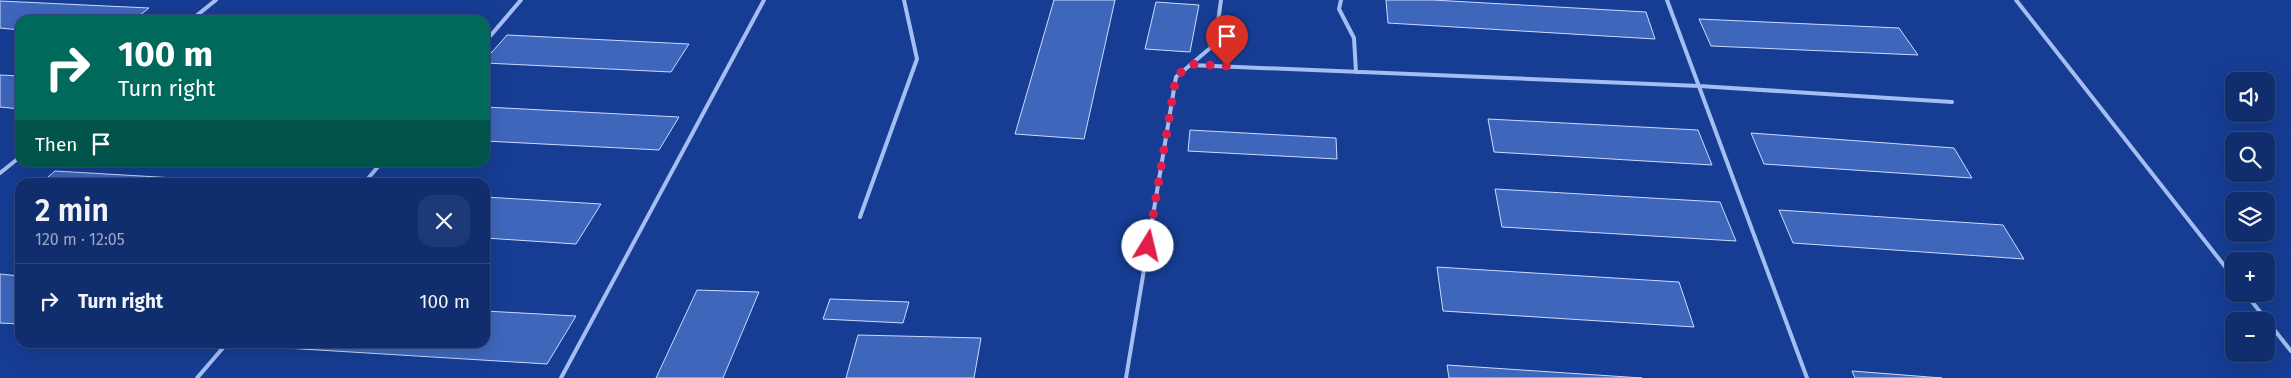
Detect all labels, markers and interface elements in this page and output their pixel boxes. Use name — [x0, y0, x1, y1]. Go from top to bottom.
pin — [1206, 15, 1248, 66]
icon: arrive — [1213, 22, 1241, 50]
text: 100 m — [118, 33, 213, 75]
icon: right — [35, 35, 100, 100]
map controls — [2225, 72, 2275, 362]
button: sound — [2225, 72, 2275, 122]
text: Turn right — [118, 75, 215, 102]
icon: arrive — [87, 130, 115, 158]
button: search — [2225, 132, 2275, 182]
text: Then — [35, 133, 77, 156]
button: layers — [2225, 192, 2275, 242]
text: 2 min — [35, 193, 109, 229]
button: close — [418, 195, 470, 247]
position arrow — [1121, 219, 1173, 271]
text: 120 m · 12:05 — [35, 230, 125, 249]
button: + — [2225, 252, 2275, 302]
icon: right — [35, 287, 63, 315]
text: Turn right — [78, 290, 163, 313]
text: 100 m — [419, 290, 470, 313]
button: − — [2225, 312, 2275, 362]

